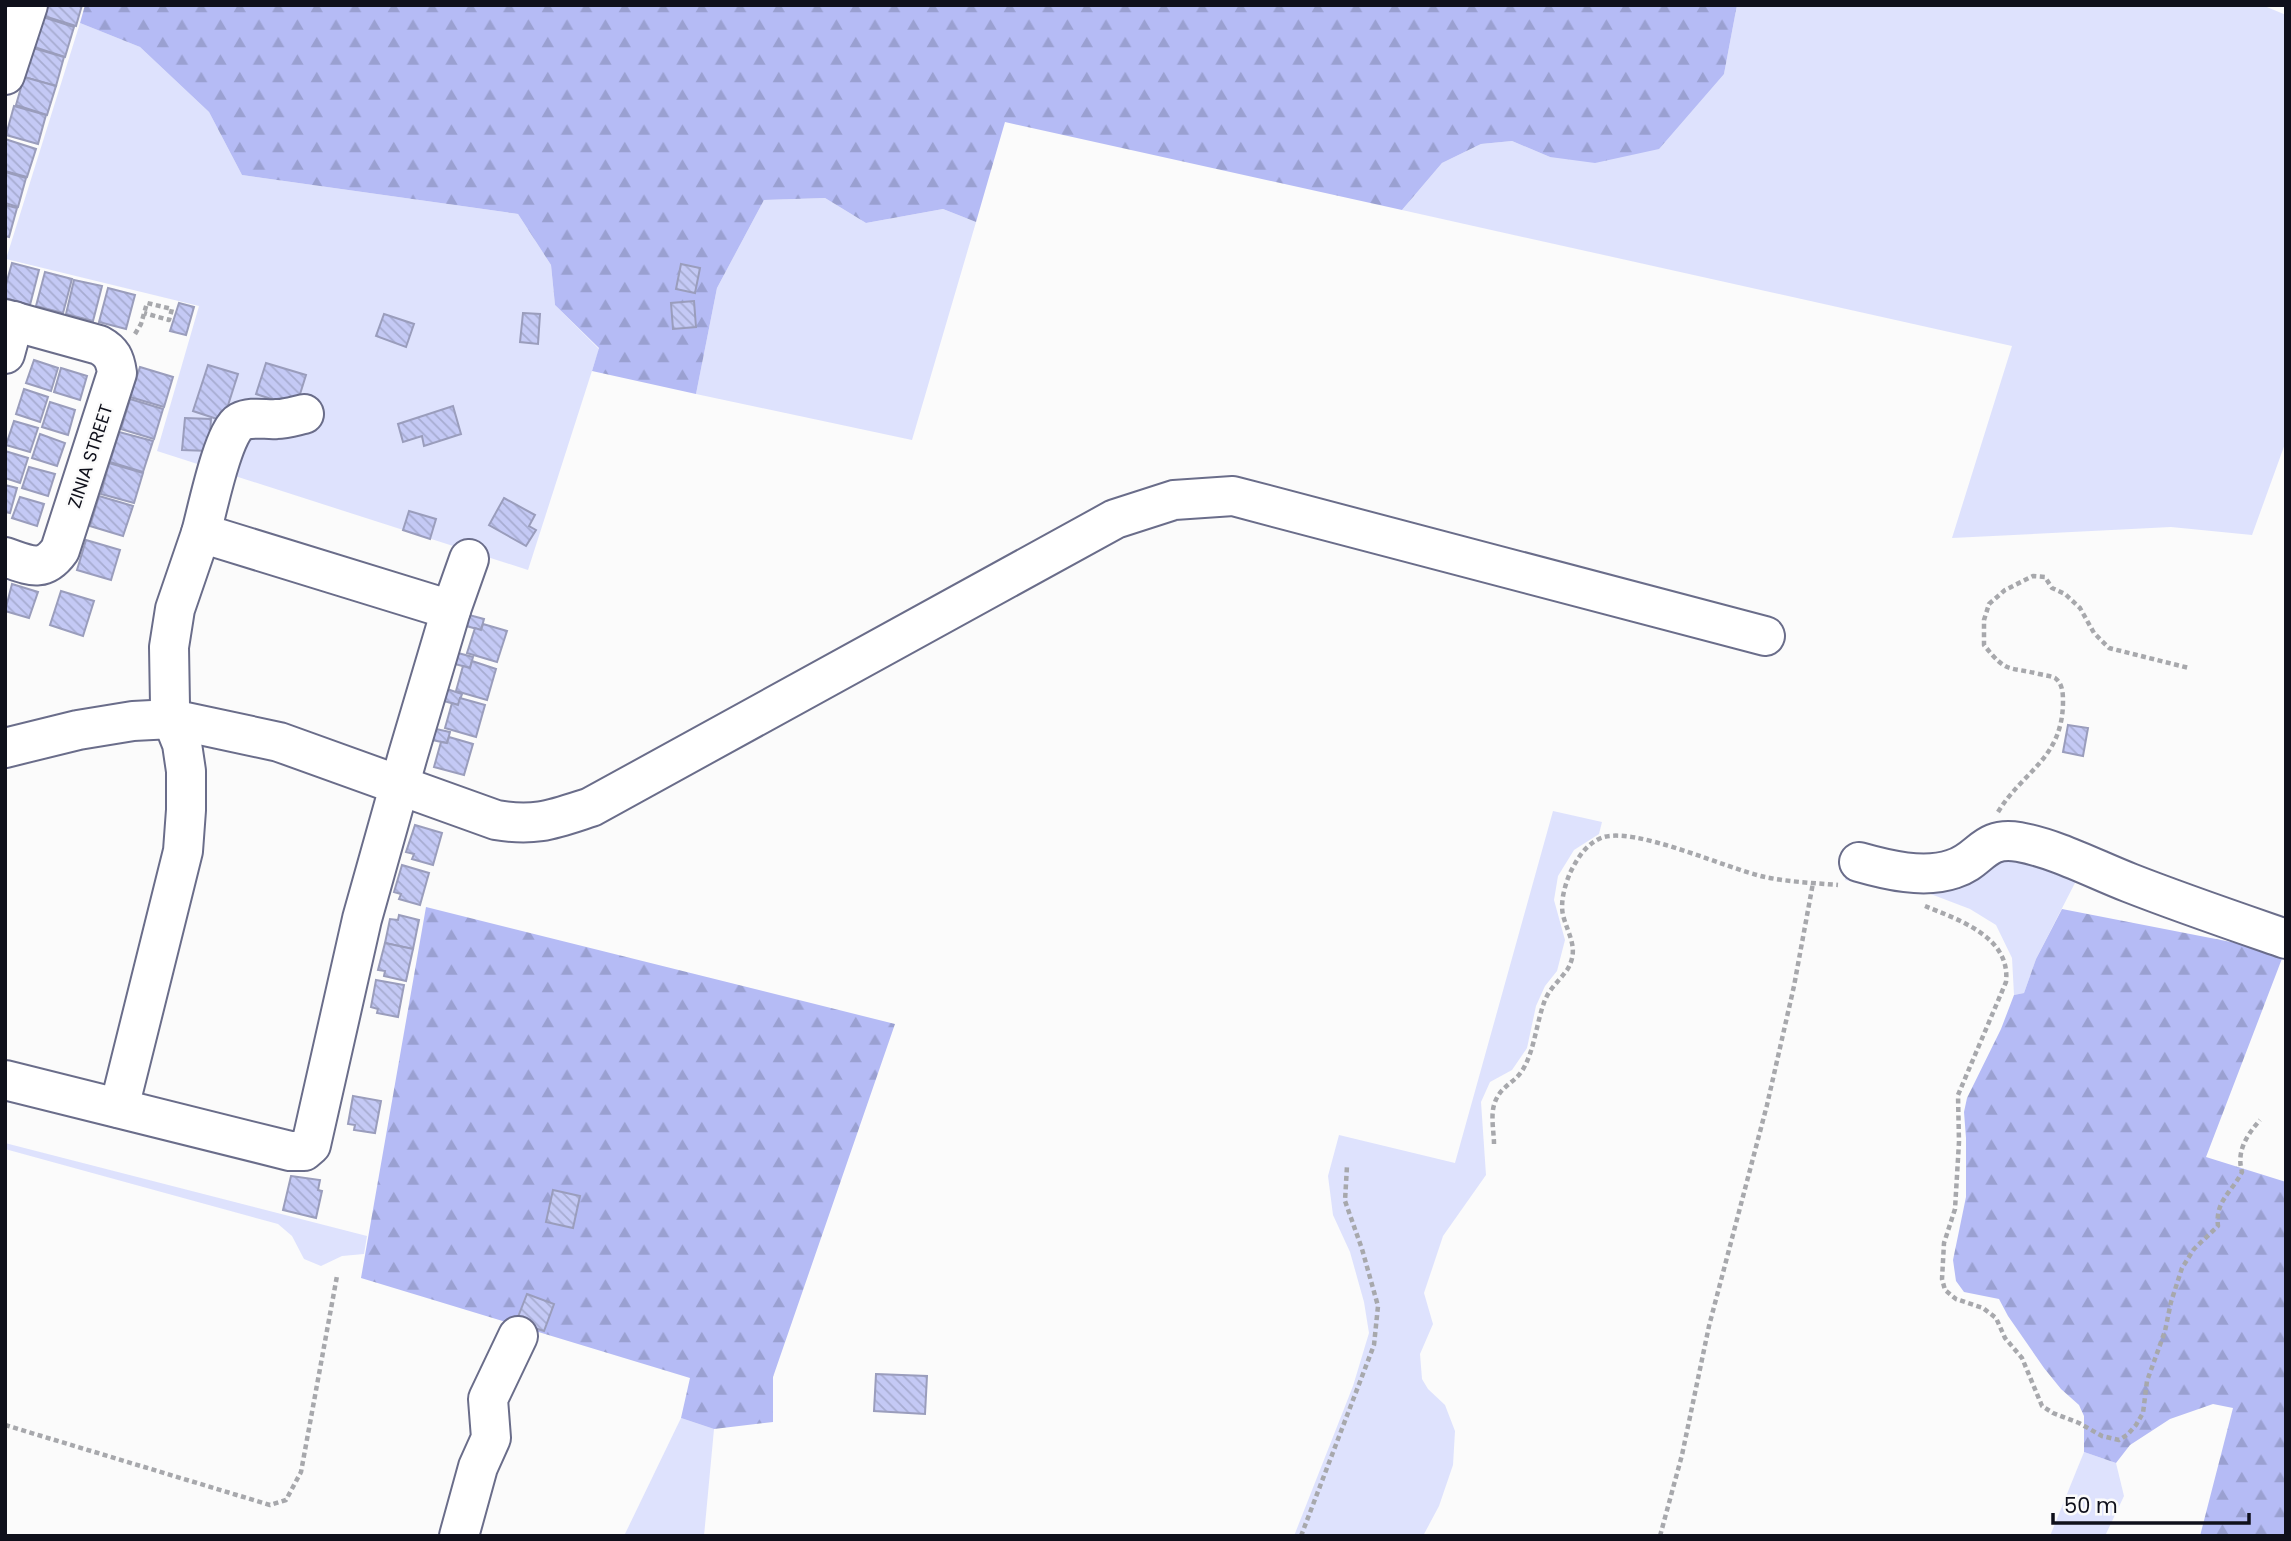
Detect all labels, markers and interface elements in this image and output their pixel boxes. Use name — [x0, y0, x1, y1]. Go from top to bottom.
street label: ZINIA STREET — [61, 401, 119, 511]
scale bar — [2053, 1482, 2249, 1526]
text: 50 m — [2064, 1491, 2118, 1520]

